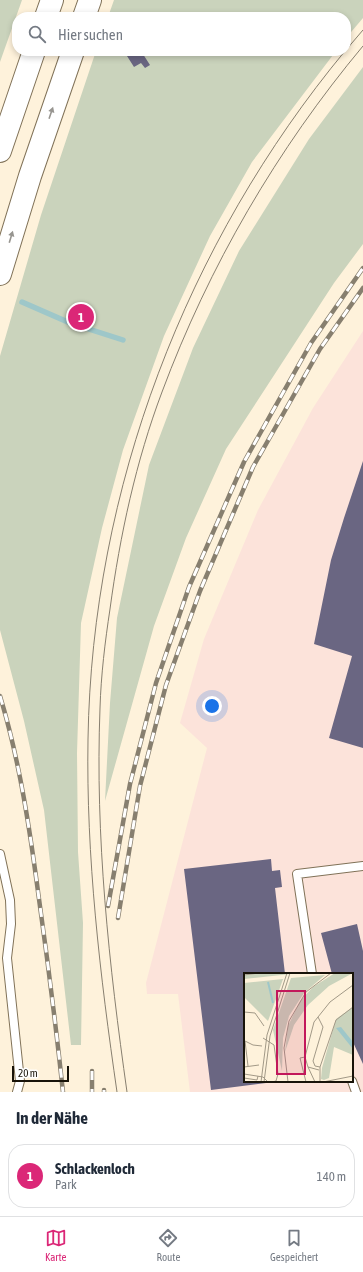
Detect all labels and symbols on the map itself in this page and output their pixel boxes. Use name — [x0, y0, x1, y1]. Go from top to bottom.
one-way arrow — [49, 107, 55, 119]
one-way arrow — [8, 230, 14, 242]
pin: 1 — [68, 302, 94, 332]
your location — [202, 696, 222, 716]
inset map — [244, 973, 353, 1082]
scale bar — [12, 1064, 69, 1083]

